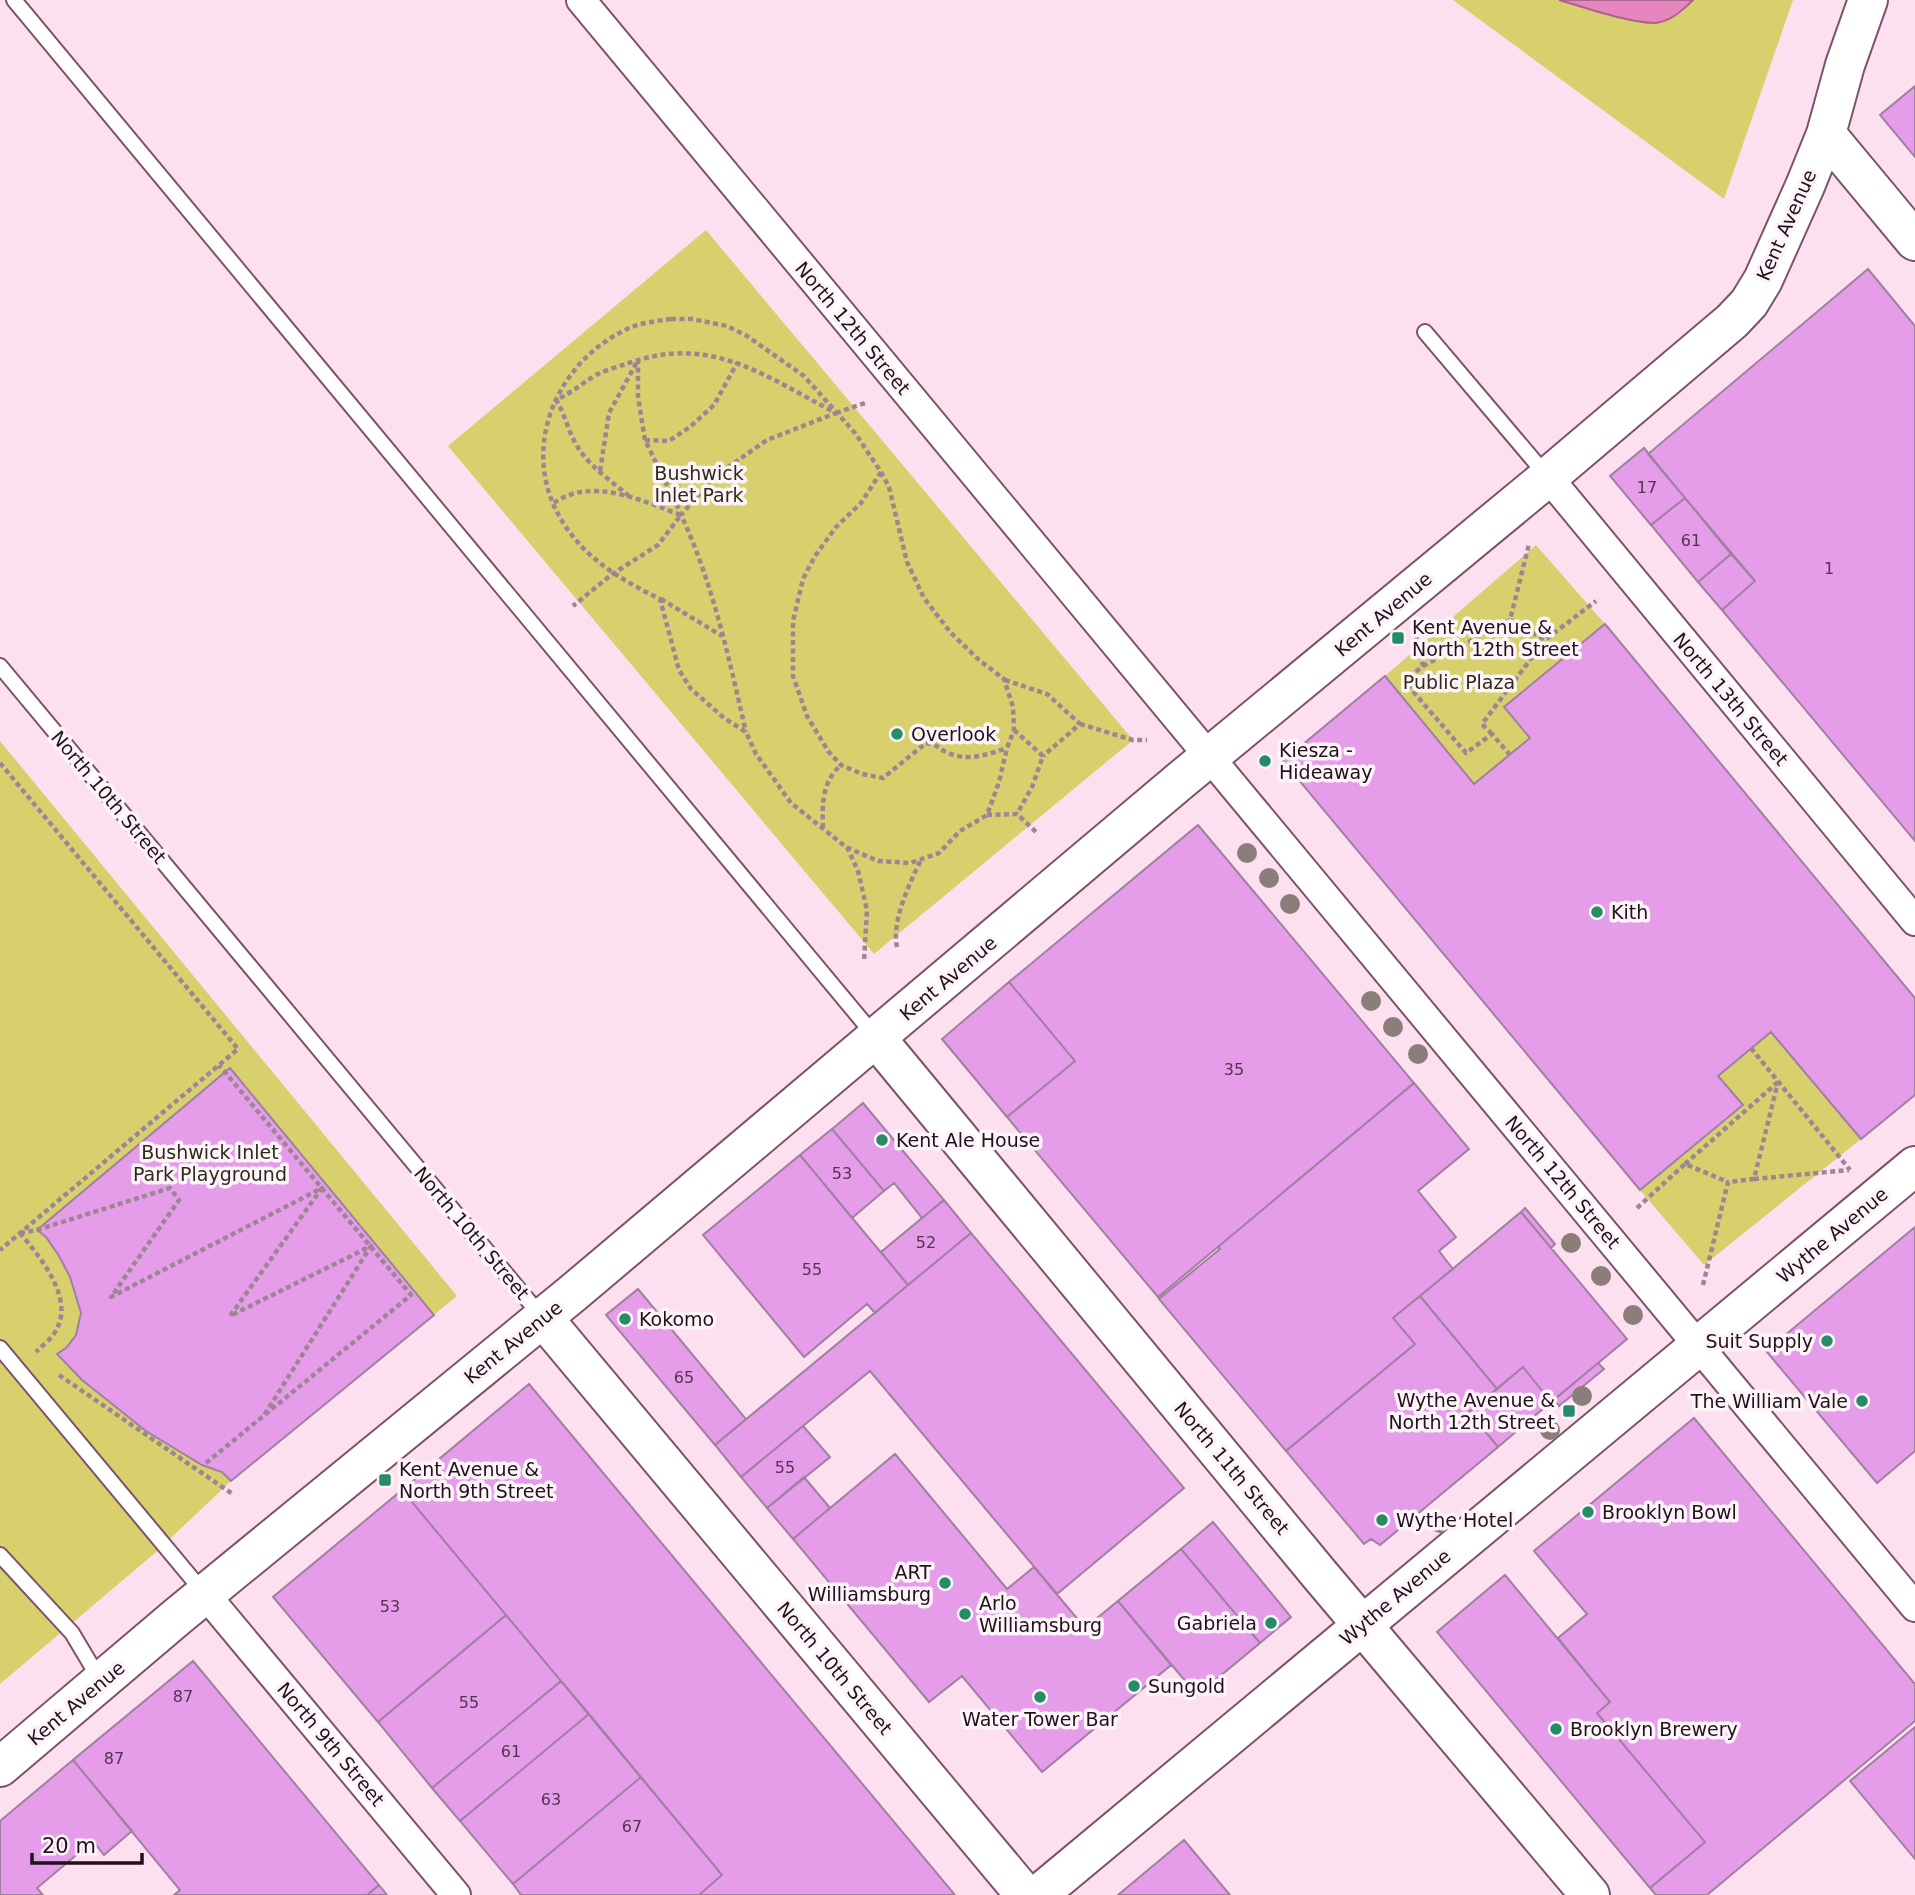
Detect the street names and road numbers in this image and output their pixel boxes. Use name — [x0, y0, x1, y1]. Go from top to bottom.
street label: Kent Avenue — [1752, 166, 1820, 284]
street label: North 12th Street — [791, 257, 915, 399]
street label: Kent Avenue — [1330, 567, 1436, 661]
street label: North 13th Street — [1669, 628, 1793, 770]
street label: North 10th Street — [47, 726, 171, 868]
street label: Kent Avenue — [895, 931, 1001, 1025]
street label: North 12th Street — [1501, 1111, 1625, 1253]
street label: North 10th Street — [410, 1162, 534, 1304]
street label: Wythe Avenue — [1772, 1182, 1892, 1288]
street label: Kent Avenue — [460, 1296, 566, 1388]
street label: North 11th Street — [1170, 1397, 1294, 1539]
street label: Wythe Avenue — [1335, 1544, 1455, 1650]
street label: North 10th Street — [773, 1597, 897, 1739]
street label: Kent Avenue — [23, 1656, 129, 1750]
street label: North 9th Street — [273, 1678, 389, 1810]

